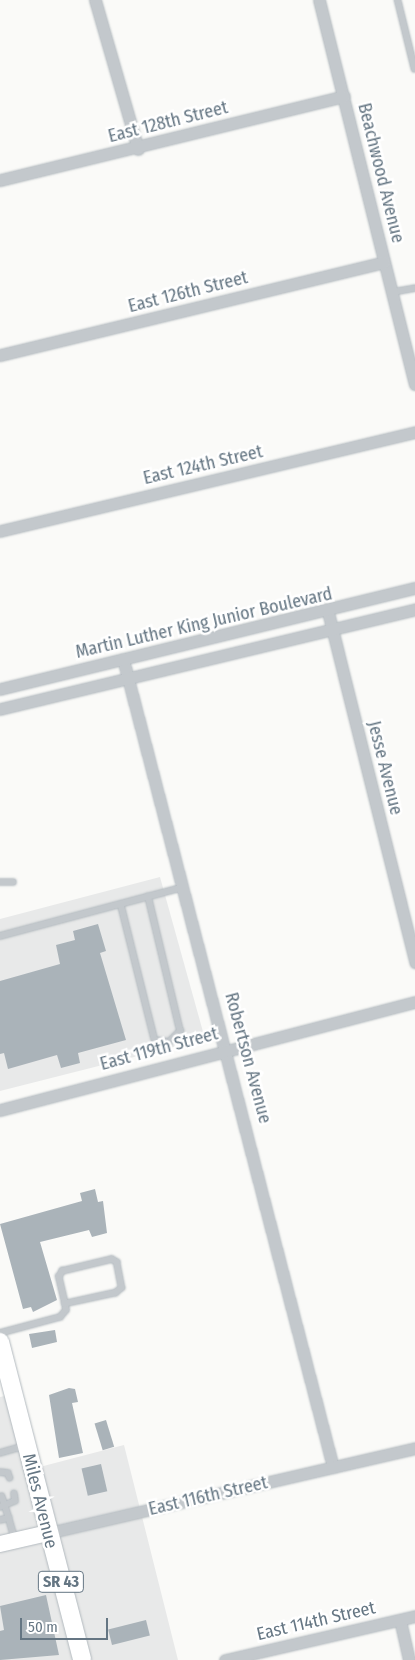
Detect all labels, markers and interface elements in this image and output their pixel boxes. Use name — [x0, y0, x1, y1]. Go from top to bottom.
street label: East 128th Street — [106, 97, 230, 147]
street label: Beachwood Avenue — [353, 101, 409, 245]
street label: East 126th Street — [126, 267, 250, 317]
street label: East 124th Street — [141, 441, 265, 489]
street label: Martin Luther King Junior Boulevard — [74, 583, 334, 663]
street label: Jesse Avenue — [363, 719, 407, 817]
street label: Robertson Avenue — [220, 990, 276, 1126]
street label: East 119th Street — [98, 1023, 220, 1075]
street label: Miles Avenue — [18, 1451, 62, 1551]
street label: East 116th Street — [146, 1472, 270, 1520]
road number: SR 43 — [37, 1568, 85, 1595]
street label: East 114th Street — [255, 1597, 377, 1645]
scale bar — [22, 1608, 110, 1640]
text: 50 m — [28, 1618, 58, 1636]

